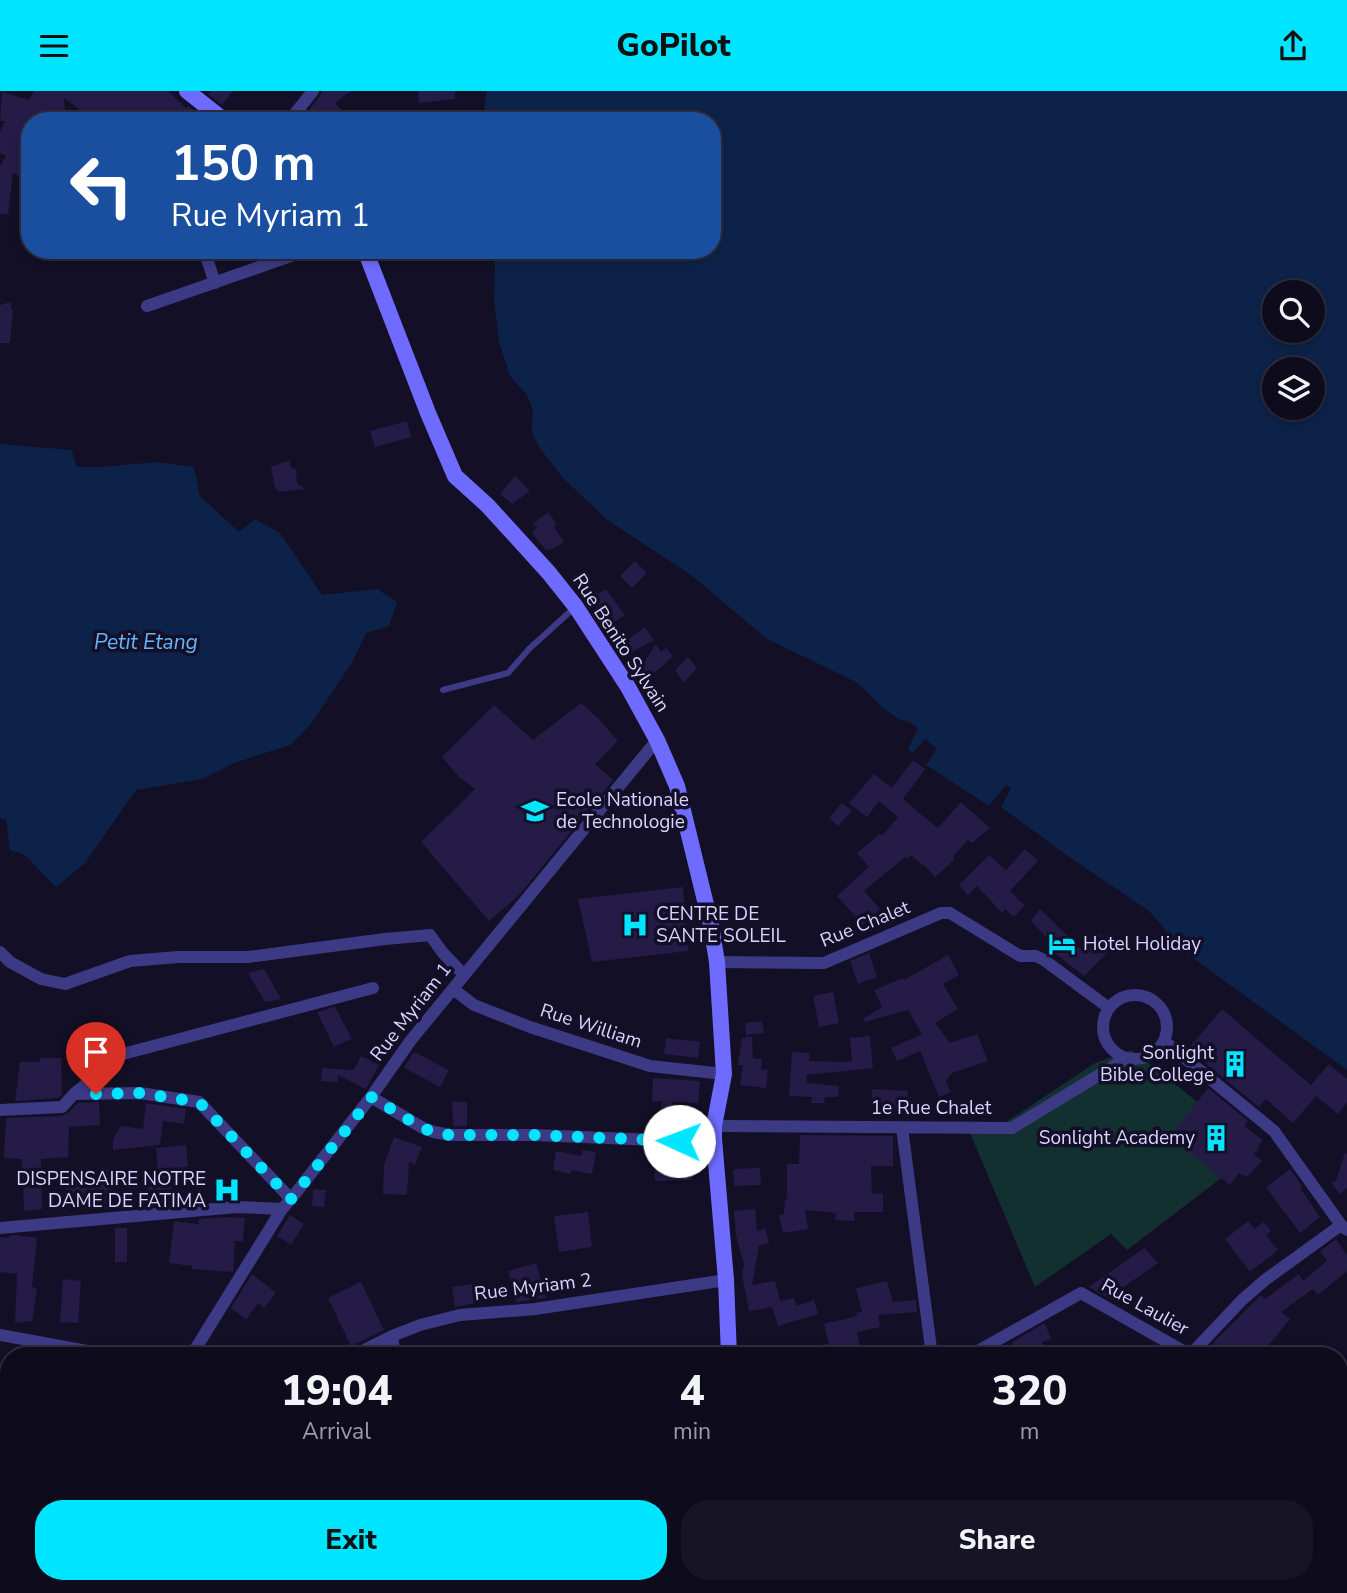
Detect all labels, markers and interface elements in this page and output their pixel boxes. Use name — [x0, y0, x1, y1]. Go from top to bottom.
text: GoPilot — [616, 24, 731, 67]
icon: menu — [35, 27, 73, 65]
icon: share — [1274, 27, 1312, 65]
text: 150 m — [171, 130, 315, 197]
icon: left — [56, 140, 147, 231]
text: Rue Myriam 1 — [171, 194, 370, 237]
map controls — [1262, 280, 1325, 420]
button: search — [1262, 280, 1325, 343]
button: layers — [1262, 357, 1325, 420]
street label: Rue Benito Sylvain — [566, 569, 676, 717]
water label: Petit Etang — [94, 628, 198, 656]
place label: Ecole Nationale de Technologie — [556, 787, 689, 835]
school or university icon: Ecole Nationale de Technologie — [520, 796, 550, 826]
street label: Rue Chalet — [816, 894, 914, 954]
place label: CENTRE DE SANTE SOLEIL — [656, 901, 786, 949]
hospital icon: CENTRE DE SANTE SOLEIL — [620, 910, 650, 940]
hotel icon: Hotel Holiday — [1047, 929, 1077, 959]
place label: Hotel Holiday — [1083, 931, 1201, 957]
street label: Rue Myriam 1 — [364, 957, 458, 1067]
street label: Rue William — [537, 997, 645, 1055]
pin — [66, 1022, 126, 1094]
icon: arrive — [77, 1033, 115, 1071]
place label: Sonlight Bible College — [1100, 1040, 1214, 1088]
building icon: Sonlight Bible College — [1220, 1049, 1250, 1079]
street label: 1e Rue Chalet — [871, 1095, 992, 1121]
position arrow — [642, 1104, 716, 1178]
building icon: Sonlight Academy — [1201, 1123, 1231, 1153]
place label: Sonlight Academy — [1039, 1125, 1195, 1151]
place label: DISPENSAIRE NOTRE DAME DE FATIMA — [16, 1166, 206, 1214]
hospital icon: DISPENSAIRE NOTRE DAME DE FATIMA — [212, 1175, 242, 1205]
street label: Rue Myriam 2 — [473, 1267, 593, 1307]
street label: Rue Laulier — [1097, 1272, 1194, 1342]
text: 19:04 — [281, 1363, 392, 1420]
text: 4 — [679, 1363, 705, 1420]
text: 320 — [992, 1363, 1067, 1420]
text: Arrival — [302, 1416, 371, 1447]
text: min — [673, 1416, 711, 1447]
text: m — [1020, 1416, 1039, 1447]
button: Exit — [35, 1500, 667, 1580]
button: Share — [681, 1500, 1313, 1580]

